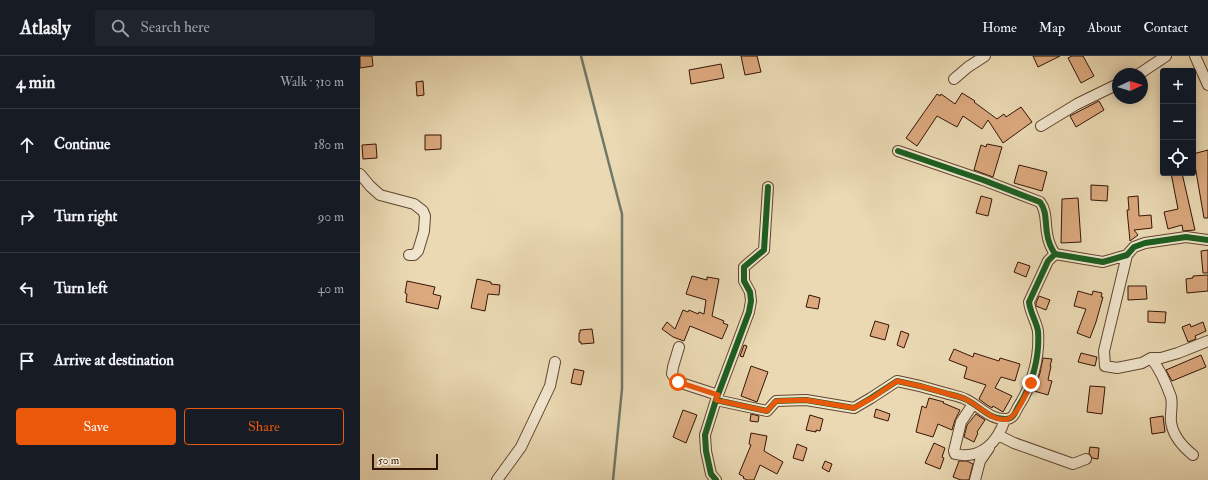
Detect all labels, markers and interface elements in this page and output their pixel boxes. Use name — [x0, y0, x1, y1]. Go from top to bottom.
search box — [95, 10, 375, 46]
text: Atlasly — [20, 16, 71, 40]
icon: search — [109, 17, 131, 39]
text: Search here — [141, 18, 210, 37]
text: Home — [982, 19, 1017, 36]
text: Map — [1039, 19, 1065, 36]
text: About — [1087, 19, 1121, 36]
text: Contact — [1143, 19, 1188, 36]
north arrow — [1112, 68, 1148, 104]
map controls — [1160, 68, 1196, 176]
button: + — [1160, 68, 1196, 104]
text: 4 min — [16, 72, 55, 93]
text: Walk · 310 m — [280, 74, 344, 90]
button: − — [1160, 104, 1196, 140]
icon: ahead — [16, 134, 38, 156]
text: Continue — [54, 135, 110, 154]
text: 180 m — [314, 137, 344, 153]
button: locate — [1160, 140, 1196, 176]
icon: right — [16, 206, 38, 228]
text: Turn right — [54, 207, 117, 226]
text: 90 m — [318, 209, 344, 225]
icon: left — [16, 278, 38, 300]
text: Turn left — [54, 279, 108, 298]
text: 40 m — [318, 281, 344, 297]
icon: arrive — [16, 350, 38, 372]
text: Arrive at destination — [54, 351, 174, 370]
route start — [669, 373, 687, 391]
route end — [1022, 374, 1040, 392]
button: Save — [16, 408, 176, 445]
button: Share — [184, 408, 344, 445]
scale bar — [372, 452, 438, 471]
text: 50 m — [378, 454, 399, 467]

